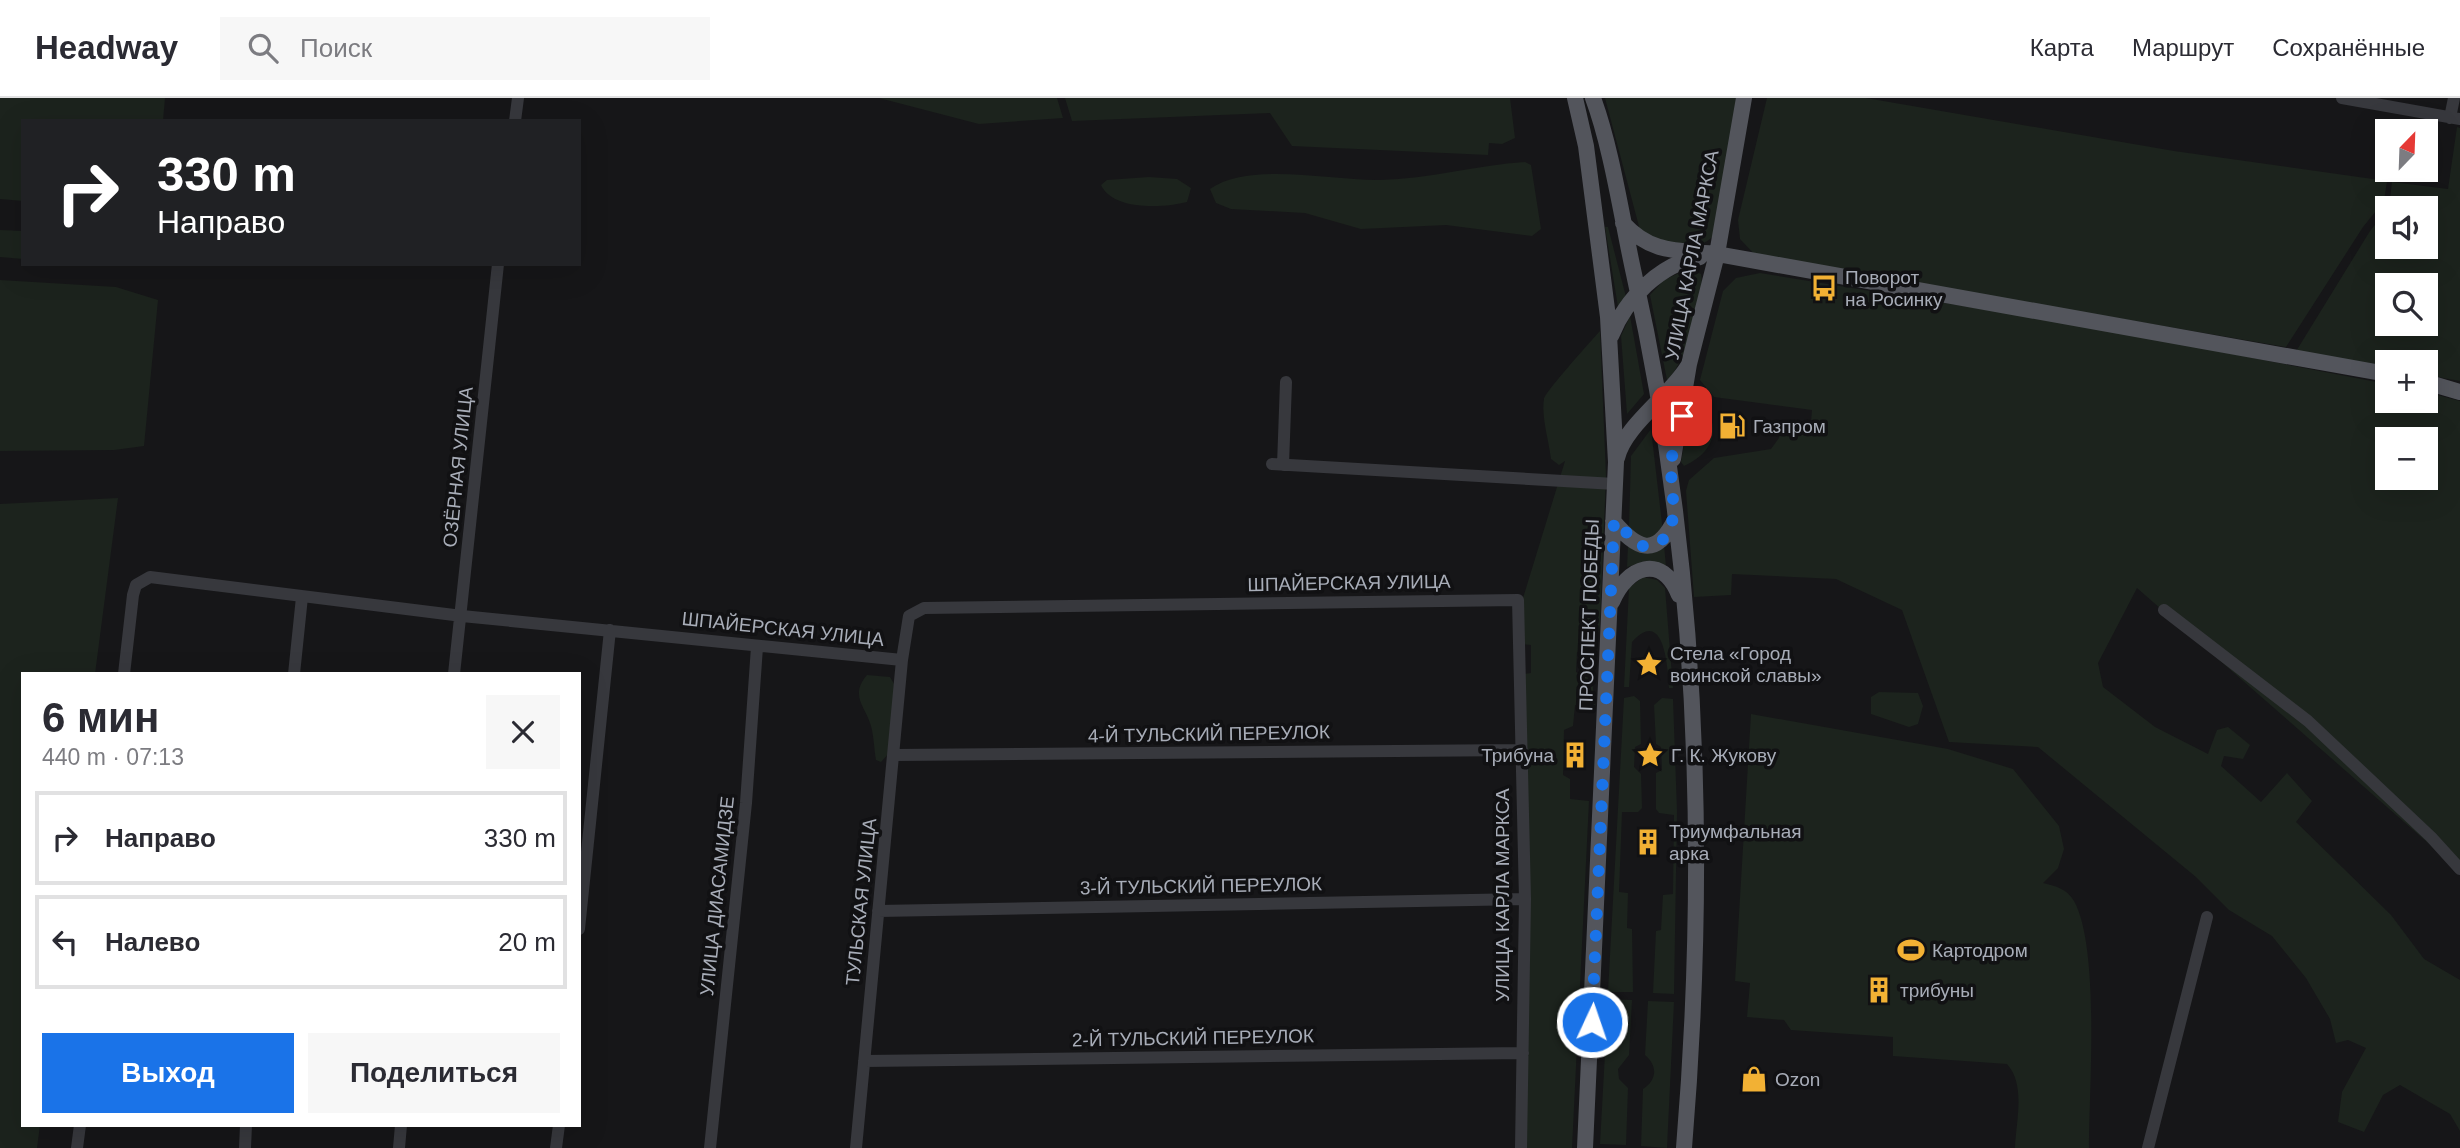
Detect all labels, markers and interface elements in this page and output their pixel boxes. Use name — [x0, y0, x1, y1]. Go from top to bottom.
search box — [220, 17, 710, 80]
text: Headway — [35, 29, 178, 66]
icon: search — [244, 29, 282, 67]
text: Поиск — [300, 33, 372, 63]
text: Карта — [2030, 34, 2094, 61]
text: Маршрут — [2132, 34, 2234, 61]
text: Сохранённые — [2272, 34, 2425, 61]
north arrow — [2375, 119, 2438, 182]
map controls — [2375, 119, 2438, 490]
icon: right — [42, 147, 133, 238]
text: 330 m — [157, 147, 296, 201]
street label: УЛИЦА КАРЛА МАРКСА — [1661, 148, 1723, 362]
button: sound — [2375, 196, 2438, 259]
text: Направо — [157, 204, 285, 240]
place label: Поворот на Росинку — [1845, 267, 1943, 310]
bus stop icon: Поворот на Росинку — [1809, 273, 1839, 303]
button: search — [2375, 273, 2438, 336]
button: + — [2375, 350, 2438, 413]
street label: ОЗЁРНАЯ УЛИЦА — [439, 385, 477, 548]
pin — [1652, 386, 1712, 446]
icon: arrive — [1663, 397, 1701, 435]
fuel station icon: Газпром — [1717, 411, 1747, 441]
place label: Газпром — [1753, 416, 1826, 437]
button: − — [2375, 427, 2438, 490]
street label: ПРОСПЕКТ ПОБЕДЫ — [1575, 519, 1603, 711]
street label: ШПАЙЕРСКАЯ УЛИЦА — [1247, 571, 1451, 595]
street label: ШПАЙЕРСКАЯ УЛИЦА — [681, 608, 886, 650]
place label: Стела «Город воинской славы» — [1670, 643, 1822, 686]
place icon: Стела «Город воинской славы» — [1634, 649, 1664, 679]
text: 6 мин — [42, 694, 159, 741]
button: close — [486, 695, 560, 769]
street label: 4-Й ТУЛЬСКИЙ ПЕРЕУЛОК — [1088, 721, 1330, 747]
building icon: Трибуна — [1560, 740, 1590, 770]
place icon: Г. К. Жукову — [1635, 740, 1665, 770]
text: 440 m · 07:13 — [42, 744, 184, 770]
place label: Трибуна — [1481, 745, 1554, 766]
place label: Г. К. Жукову — [1671, 745, 1777, 766]
street label: УЛИЦА КАРЛА МАРКСА — [1492, 788, 1513, 1002]
street label: УЛИЦА ДИАСАМИДЗЕ — [696, 795, 738, 997]
street label: ТУЛЬСКАЯ УЛИЦА — [842, 817, 880, 987]
icon: right — [46, 819, 84, 857]
place label: Триумфальная арка — [1669, 821, 1802, 864]
text: Направо — [105, 823, 216, 853]
text: 330 m — [484, 823, 556, 853]
building icon: Триумфальная арка — [1633, 827, 1663, 857]
street label: 3-Й ТУЛЬСКИЙ ПЕРЕУЛОК — [1080, 873, 1322, 899]
icon: left — [46, 923, 84, 961]
text: Налево — [105, 927, 200, 957]
text: 20 m — [498, 927, 556, 957]
sports icon: Картодром — [1896, 935, 1926, 965]
place label: Картодром — [1932, 940, 2028, 961]
building icon: трибуны — [1864, 975, 1894, 1005]
place label: трибуны — [1900, 980, 1974, 1001]
position arrow — [1555, 985, 1629, 1059]
street label: 2-Й ТУЛЬСКИЙ ПЕРЕУЛОК — [1072, 1025, 1314, 1051]
button: Выход — [42, 1033, 294, 1113]
button: Поделиться — [308, 1033, 560, 1113]
shop icon: Ozon — [1739, 1064, 1769, 1094]
place label: Ozon — [1775, 1069, 1820, 1090]

